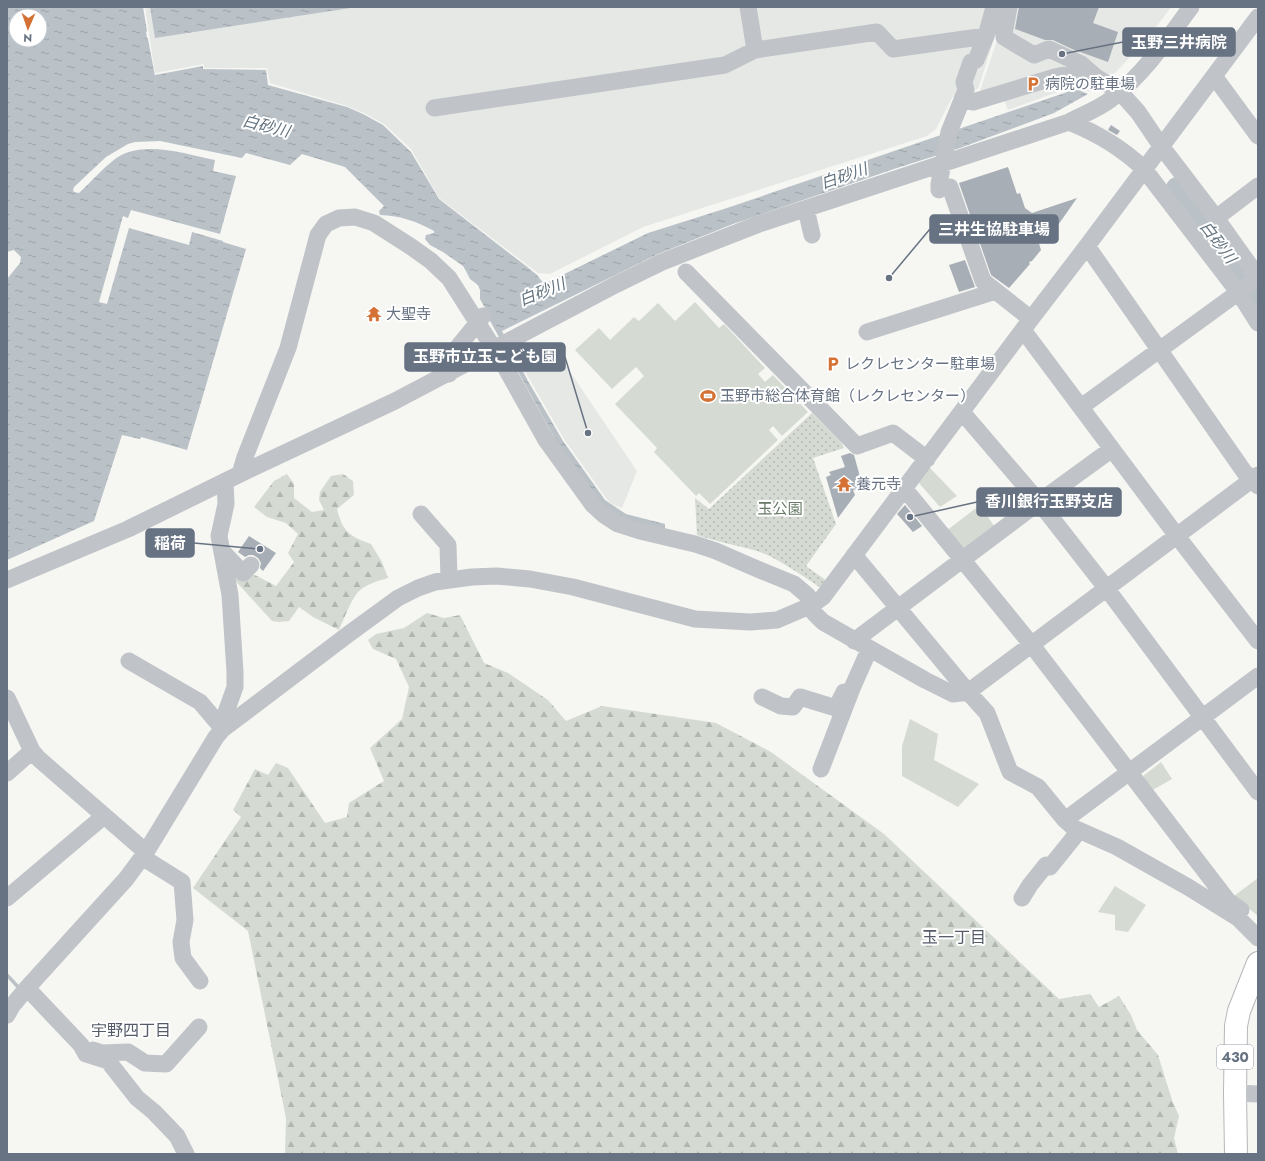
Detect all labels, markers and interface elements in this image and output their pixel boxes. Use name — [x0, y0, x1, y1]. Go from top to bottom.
north arrow — [8, 8, 48, 48]
callout: 玉野三井病院 — [1123, 28, 1235, 56]
text: N — [23, 30, 32, 46]
text: 玉野三井病院 — [1131, 31, 1227, 54]
place label: 病院の駐車場 — [1045, 73, 1135, 95]
parking icon: 病院の駐車場 — [1024, 75, 1042, 93]
water label: 白砂川 — [240, 109, 294, 143]
water label: 白砂川 — [818, 157, 872, 195]
callout: 三井生協駐車場 — [930, 215, 1058, 243]
water label: 白砂川 — [1194, 216, 1243, 270]
text: 三井生協駐車場 — [938, 218, 1050, 241]
water label: 白砂川 — [515, 272, 570, 312]
place label: 大聖寺 — [386, 303, 431, 325]
temple icon: 大聖寺 — [365, 305, 383, 323]
callout: 玉野市立玉こども園 — [405, 343, 565, 371]
text: 玉野市立玉こども園 — [413, 345, 557, 368]
place label: レクレセンター駐車場 — [845, 353, 995, 375]
parking icon: レクレセンター駐車場 — [824, 355, 842, 373]
place label: 玉野市総合体育館（レクレセンター） — [720, 385, 975, 407]
sports icon: 玉野市総合体育館（レクレセンター） — [699, 387, 717, 405]
place label: 養元寺 — [856, 473, 901, 495]
temple icon: 養元寺 — [835, 475, 853, 493]
callout: 香川銀行玉野支店 — [977, 488, 1121, 516]
text: 香川銀行玉野支店 — [985, 490, 1113, 513]
park label: 玉公園 — [757, 498, 803, 520]
callout: 稲荷 — [146, 529, 194, 557]
text: 稲荷 — [154, 532, 186, 555]
district label: 玉一丁目 — [922, 926, 986, 949]
district label: 宇野四丁目 — [91, 1019, 171, 1042]
road number: 430 — [1217, 1045, 1253, 1069]

